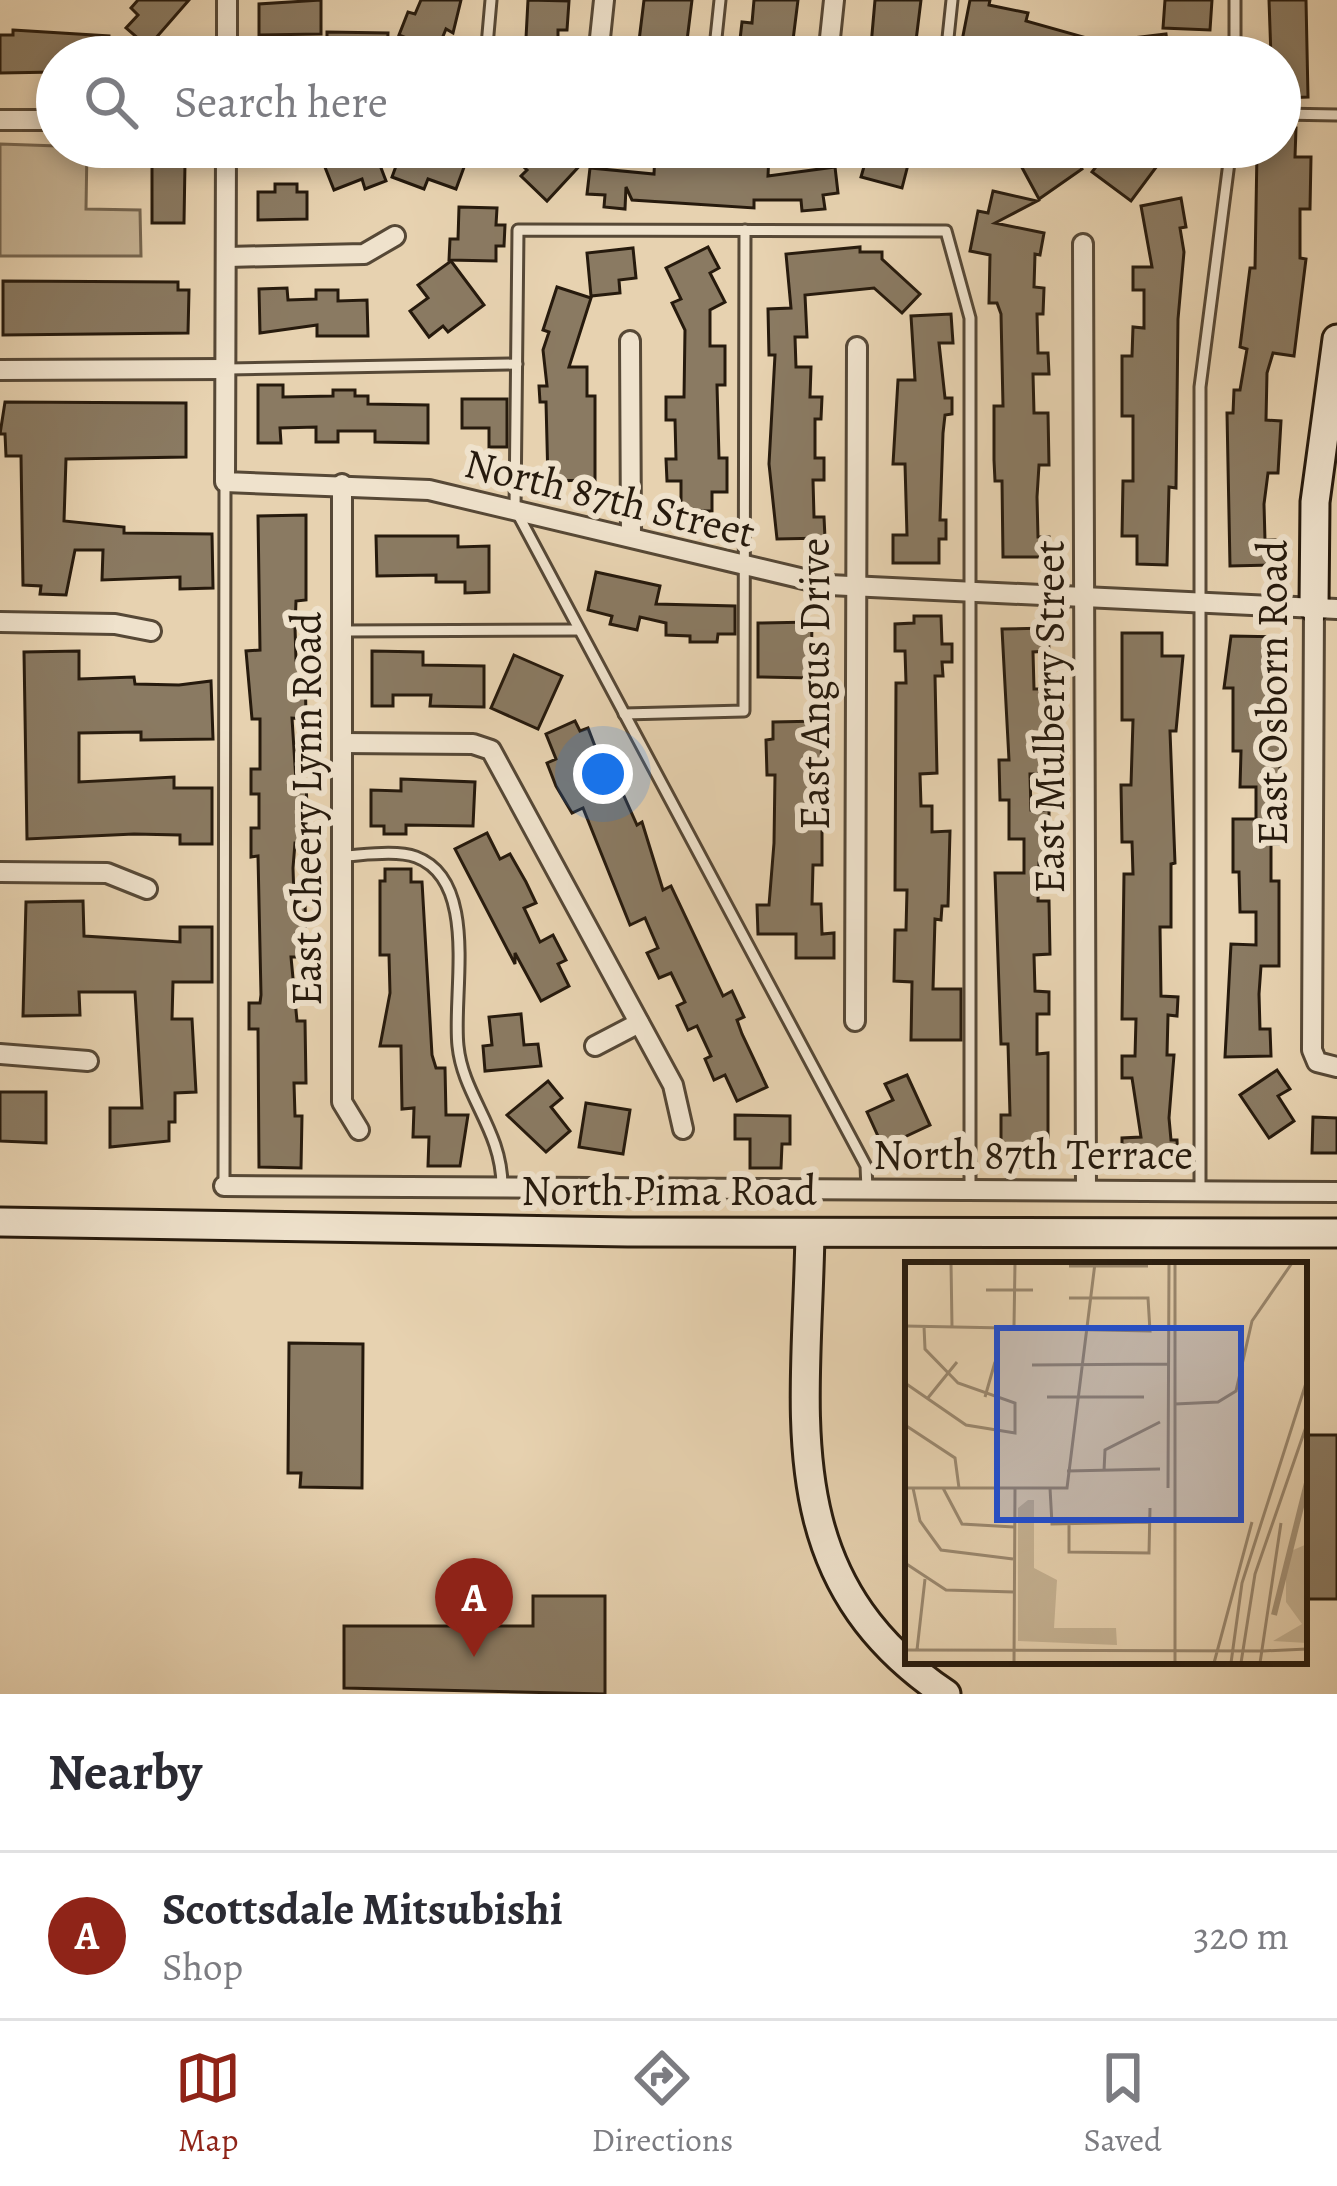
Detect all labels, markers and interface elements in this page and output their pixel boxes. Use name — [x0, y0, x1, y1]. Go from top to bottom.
search box — [36, 36, 1301, 168]
icon: search — [78, 69, 144, 135]
text: Search here — [174, 71, 388, 133]
street label: North 87th Street — [459, 434, 761, 561]
street label: East Angus Drive — [786, 538, 843, 830]
street label: East Mulberry Street — [1021, 540, 1078, 894]
street label: East Osborn Road — [1244, 540, 1301, 846]
street label: East Cheery Lynn Road — [278, 612, 335, 1006]
your location — [573, 744, 633, 804]
street label: North 87th Terrace — [873, 1126, 1193, 1183]
street label: North Pima Road — [521, 1162, 817, 1219]
inset map — [905, 1262, 1307, 1664]
pin: A — [435, 1558, 513, 1657]
text: Nearby — [48, 1737, 202, 1807]
text: Scottsdale Mitsubishi — [162, 1878, 563, 1940]
text: A — [75, 1909, 99, 1962]
text: 320 m — [1193, 1909, 1289, 1962]
text: Shop — [162, 1940, 243, 1993]
tab: Map — [175, 2045, 241, 2162]
tab: Directions — [592, 2045, 733, 2162]
tab: Saved — [1084, 2045, 1162, 2162]

